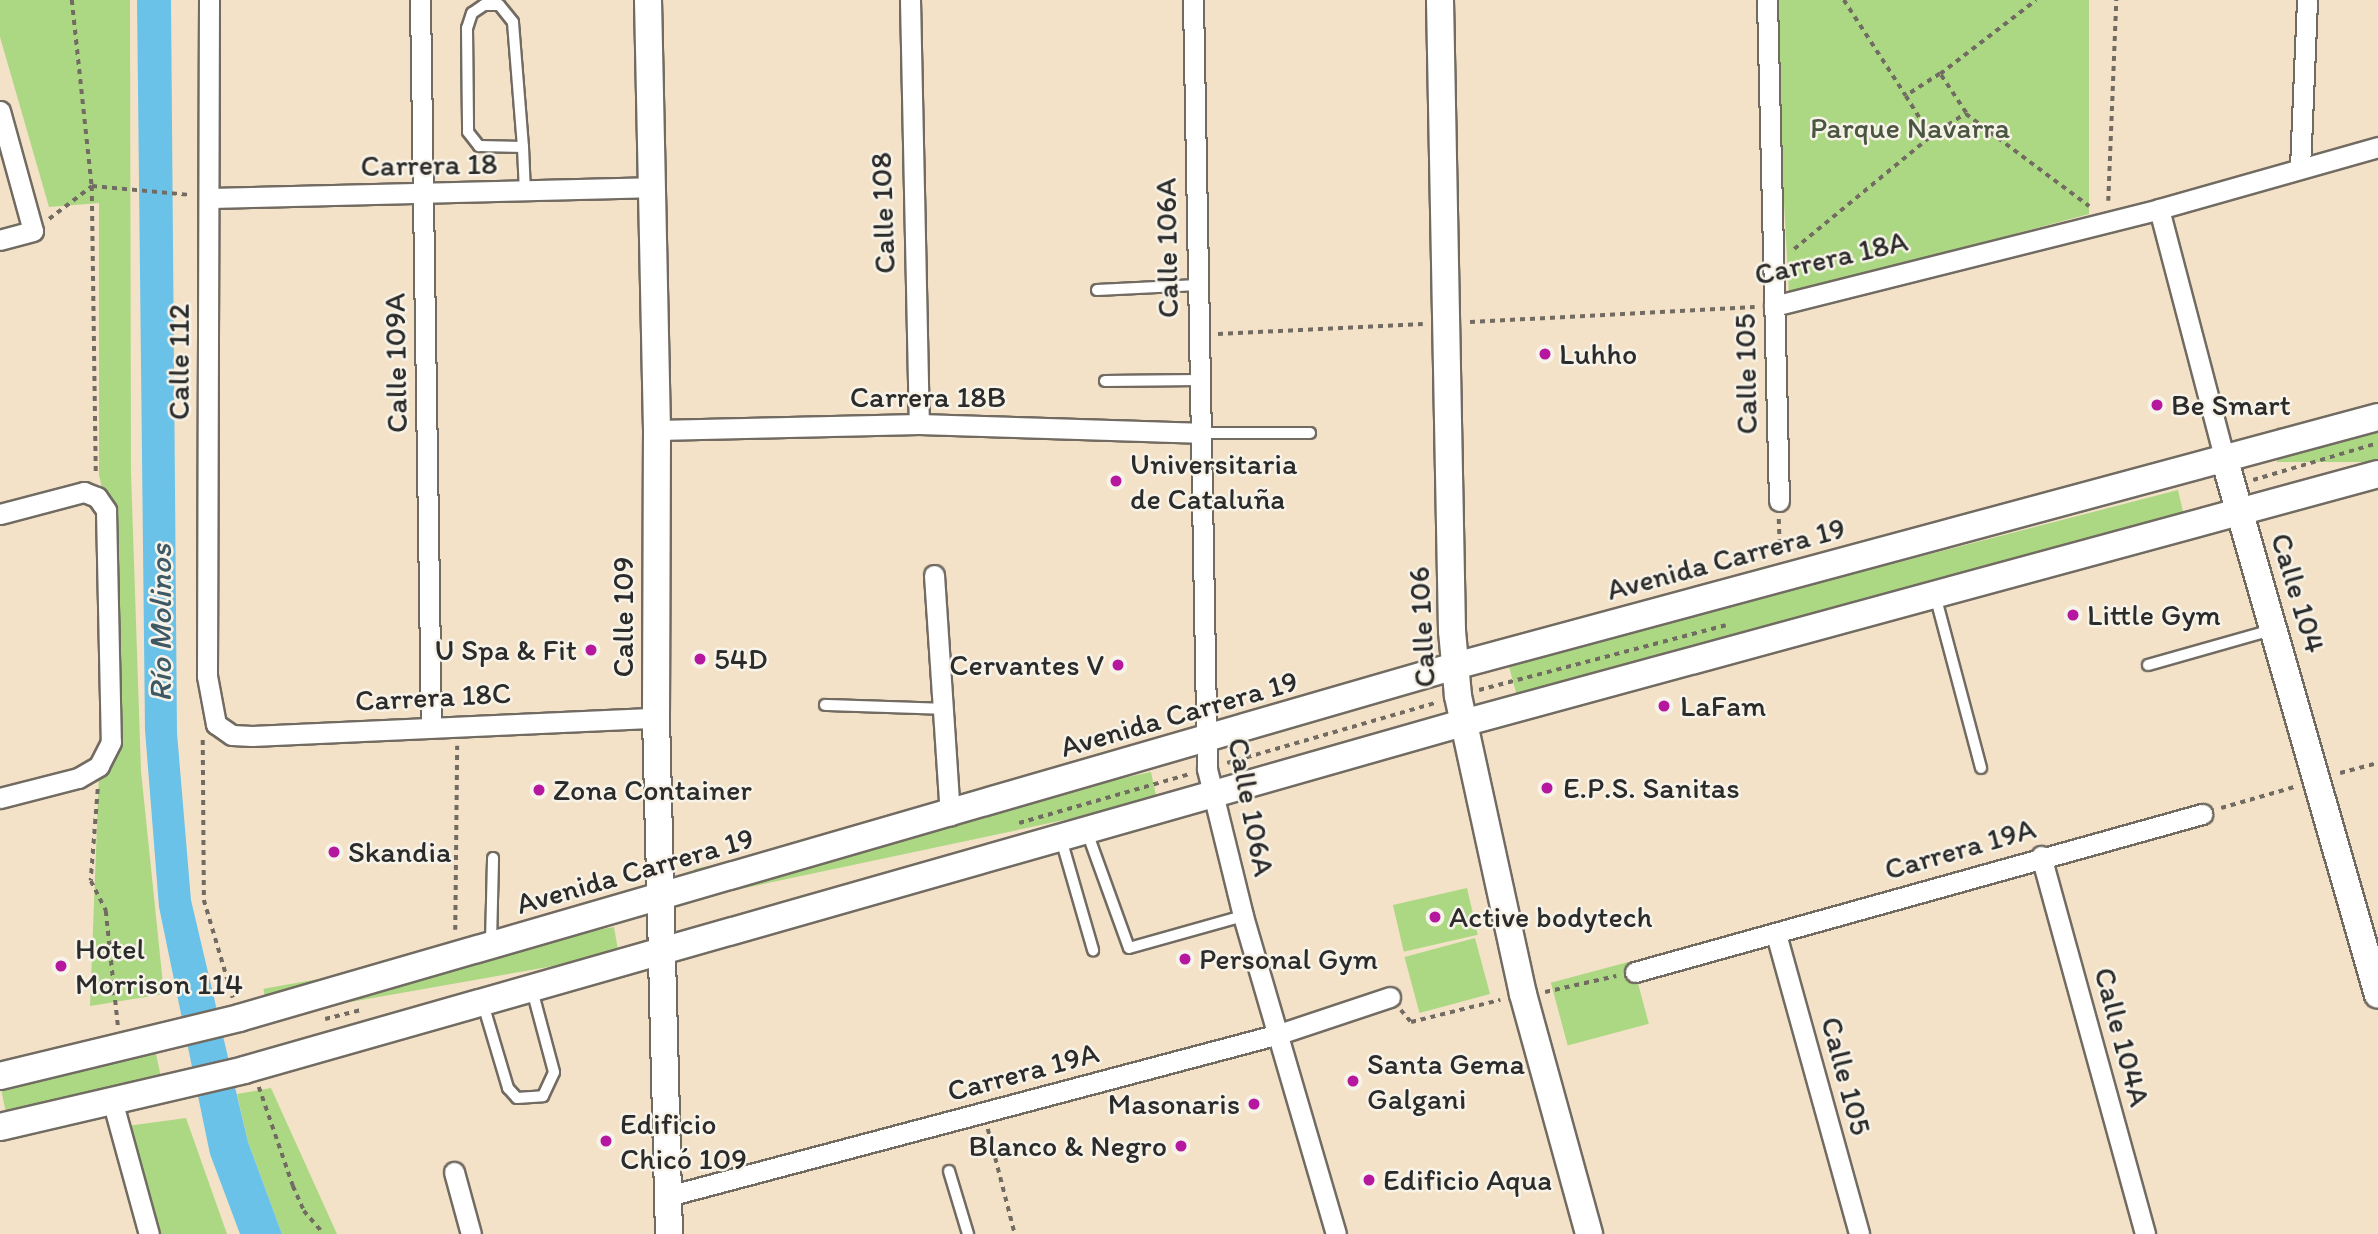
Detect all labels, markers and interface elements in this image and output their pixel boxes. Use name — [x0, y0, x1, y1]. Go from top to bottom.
park label: Parque Navarra — [1810, 110, 2010, 146]
street label: Carrera 18 — [360, 146, 498, 184]
street label: Calle 108 — [863, 152, 903, 274]
street label: Calle 106A — [1148, 178, 1186, 318]
street label: Carrera 18A — [1751, 223, 1911, 293]
street label: Calle 109A — [377, 293, 415, 433]
street label: Calle 112 — [161, 304, 197, 420]
street label: Calle 105 — [1727, 313, 1765, 435]
place label: Luhho — [1559, 336, 1637, 372]
marker: Luhho — [1537, 346, 1553, 362]
street label: Carrera 18B — [850, 379, 1006, 415]
place label: Be Smart — [2171, 387, 2292, 423]
marker: Be Smart — [2149, 397, 2165, 413]
place label: Universitaria de Cataluña — [1130, 446, 1298, 516]
marker: Universitaria de Cataluña — [1108, 473, 1124, 489]
street label: Avenida Carrera 19 — [1603, 510, 1849, 608]
street label: Calle 104 — [2263, 529, 2333, 657]
water label: Río Molinos — [141, 544, 179, 702]
street label: Calle 109 — [605, 557, 641, 677]
street label: Calle 106 — [1401, 566, 1443, 688]
place label: Little Gym — [2087, 597, 2220, 633]
marker: Little Gym — [2065, 607, 2081, 623]
place label: U Spa & Fit — [435, 632, 577, 668]
place label: 54D — [714, 641, 768, 677]
marker: U Spa & Fit — [583, 642, 599, 658]
place label: Cervantes V — [949, 647, 1104, 683]
marker: 54D — [692, 651, 708, 667]
marker: Cervantes V — [1110, 657, 1126, 673]
street label: Avenida Carrera 19 — [1056, 663, 1302, 765]
street label: Carrera 18C — [354, 675, 512, 719]
place label: LaFam — [1680, 688, 1766, 724]
marker: LaFam — [1654, 696, 1674, 716]
street label: Calle 106A — [1220, 735, 1282, 879]
place label: E.P.S. Sanitas — [1563, 770, 1740, 806]
place label: Zona Container — [553, 772, 752, 808]
marker: E.P.S. Sanitas — [1537, 778, 1557, 798]
marker: Zona Container — [531, 782, 547, 798]
street label: Carrera 19A — [1880, 810, 2040, 888]
street label: Avenida Carrera 19 — [512, 820, 758, 922]
place label: Skandia — [348, 834, 452, 870]
marker: Skandia — [326, 844, 342, 860]
place label: Active bodytech — [1449, 899, 1652, 935]
marker: Active bodytech — [1427, 909, 1443, 925]
place label: Hotel Morrison 114 — [75, 931, 243, 1002]
place label: Personal Gym — [1199, 941, 1377, 977]
marker: Personal Gym — [1177, 951, 1193, 967]
marker: Hotel Morrison 114 — [53, 958, 69, 974]
street label: Calle 104A — [2086, 964, 2158, 1110]
street label: Calle 105 — [1813, 1013, 1879, 1139]
street label: Carrera 19A — [943, 1034, 1103, 1110]
place label: Santa Gema Galgani — [1367, 1046, 1524, 1116]
marker: Santa Gema Galgani — [1345, 1073, 1361, 1089]
place label: Masonaris — [1108, 1086, 1240, 1122]
marker: Masonaris — [1246, 1096, 1262, 1112]
place label: Edificio Chicó 109 — [620, 1106, 747, 1176]
place label: Blanco & Negro — [969, 1128, 1167, 1164]
marker: Edificio Chicó 109 — [598, 1133, 614, 1149]
marker: Blanco & Negro — [1173, 1138, 1189, 1154]
place label: Edificio Aqua — [1383, 1162, 1552, 1198]
marker: Edificio Aqua — [1361, 1172, 1377, 1188]

